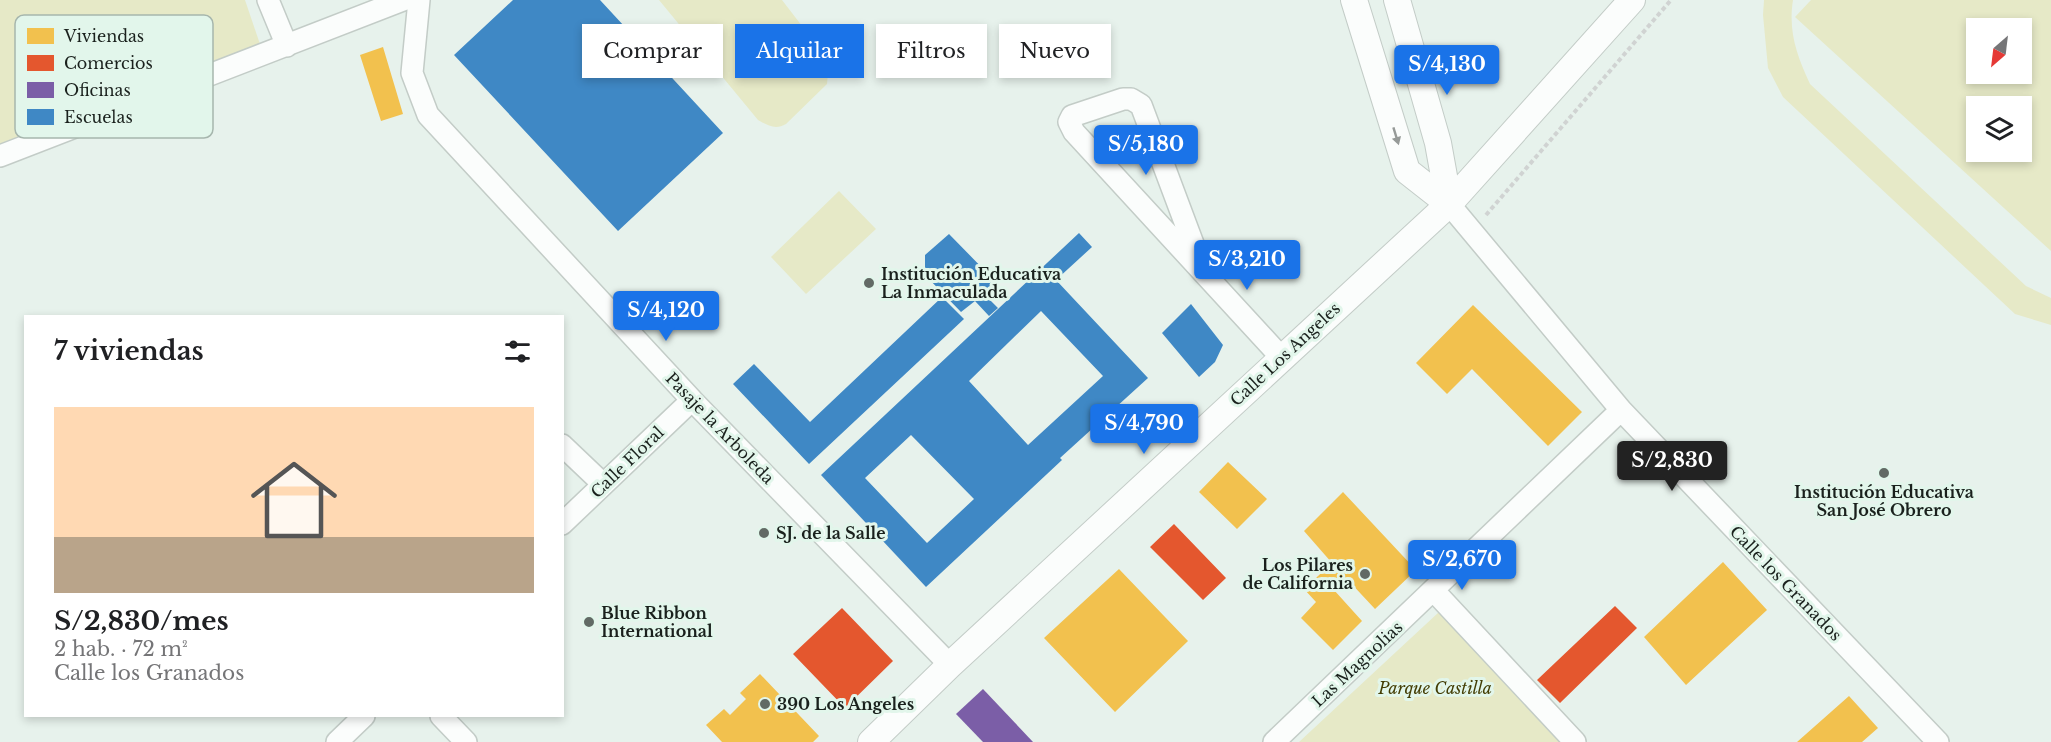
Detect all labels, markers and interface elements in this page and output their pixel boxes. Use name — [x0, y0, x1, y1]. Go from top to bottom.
legend — [15, 15, 213, 138]
north arrow — [1966, 18, 2032, 84]
map controls — [1966, 18, 2032, 162]
chip: Comprar — [582, 24, 723, 78]
chip: Alquilar — [735, 24, 864, 78]
chip: Filtros — [876, 24, 987, 78]
chip: Nuevo — [999, 24, 1111, 78]
text: Viviendas — [63, 26, 144, 46]
pin: S/4,130 — [1392, 45, 1502, 96]
text: S/4,130 — [1408, 52, 1486, 76]
text: Comercios — [64, 53, 153, 73]
text: Oficinas — [64, 80, 131, 100]
button: layers — [1966, 96, 2032, 162]
text: Escuelas — [64, 107, 133, 127]
pin: S/5,180 — [1091, 125, 1201, 176]
one-way arrow — [1392, 127, 1402, 145]
text: S/5,180 — [1108, 132, 1184, 156]
pin: S/3,210 — [1192, 240, 1302, 291]
text: S/3,210 — [1208, 247, 1286, 271]
place label: Institución Educativa La Inmaculada — [881, 264, 1061, 302]
marker: Institución Educativa La Inmaculada — [862, 276, 876, 290]
pin: S/4,120 — [611, 291, 721, 342]
text: S/4,120 — [627, 298, 705, 322]
street label: Calle Los Angeles — [1226, 298, 1344, 410]
text: 7 viviendas — [54, 335, 204, 367]
icon: filters — [501, 335, 534, 368]
street label: Pasaje la Arboleda — [662, 368, 778, 488]
pin: S/4,790 — [1089, 404, 1199, 455]
text: S/4,790 — [1104, 411, 1184, 435]
street label: Calle Floral — [586, 422, 668, 502]
pin: S/2,830 — [1617, 441, 1727, 492]
icon: home — [240, 446, 348, 554]
text: S/2,830 — [1631, 448, 1713, 472]
marker: Institución Educativa San José Obrero — [1877, 466, 1891, 480]
place label: Institución Educativa San José Obrero — [1794, 482, 1974, 520]
street label: Calle los Granados — [1726, 521, 1846, 645]
place label: SJ. de la Salle — [776, 523, 886, 543]
marker: SJ. de la Salle — [757, 526, 771, 540]
pin: S/2,670 — [1407, 540, 1517, 591]
text: S/2,670 — [1422, 547, 1502, 571]
place label: Los Pilares de California — [1243, 555, 1353, 593]
marker: Los Pilares de California — [1358, 567, 1372, 581]
place label: Blue Ribbon International — [601, 603, 713, 641]
text: S/2,830/mes — [54, 605, 229, 637]
marker: Blue Ribbon International — [582, 615, 596, 629]
street label: Las Magnolias — [1308, 617, 1406, 711]
text: 2 hab. · 72 m² — [54, 637, 188, 661]
text: Calle los Granados — [54, 661, 244, 685]
park label: Parque Castilla — [1377, 678, 1492, 698]
place label: 390 Los Angeles — [777, 694, 914, 714]
marker: 390 Los Angeles — [758, 697, 772, 711]

